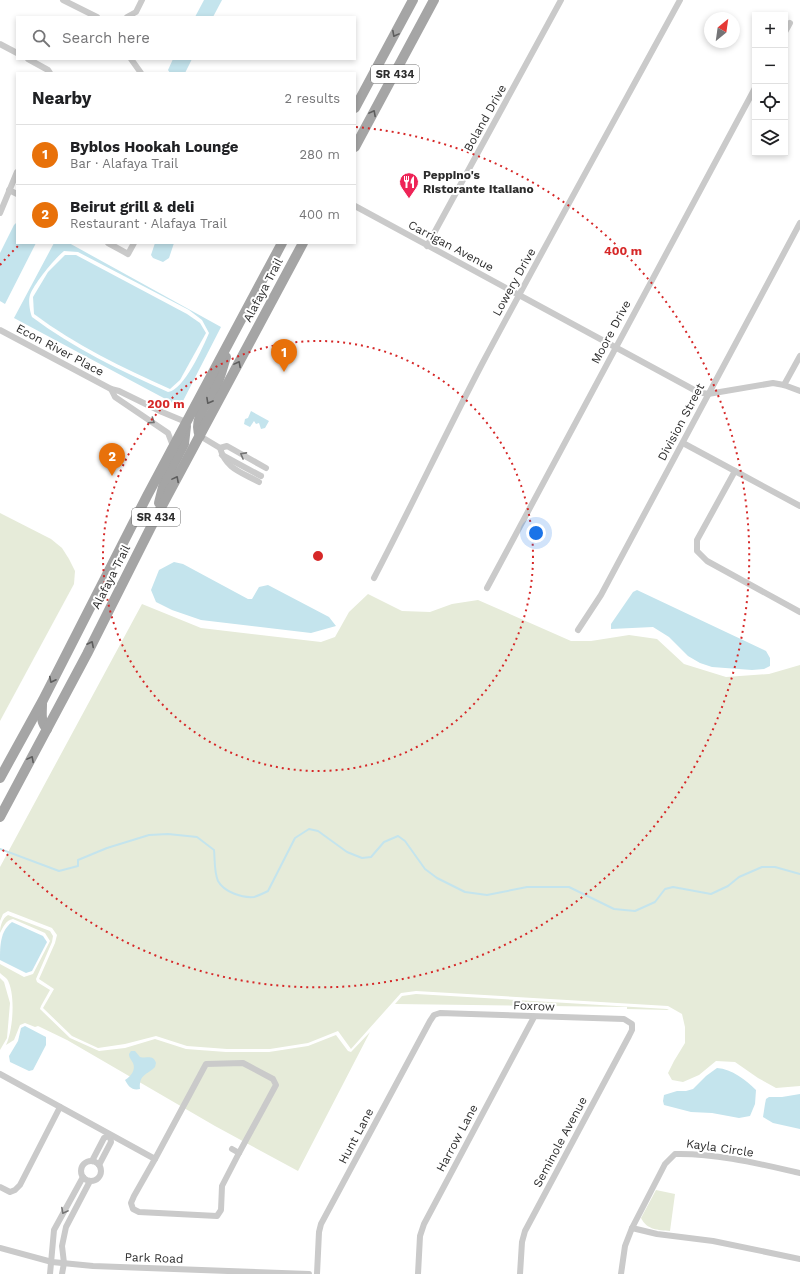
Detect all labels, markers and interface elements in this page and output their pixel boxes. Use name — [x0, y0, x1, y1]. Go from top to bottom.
north arrow — [704, 12, 740, 48]
map controls — [752, 12, 788, 156]
button: + — [752, 12, 788, 48]
search box — [16, 16, 356, 60]
icon: search — [30, 27, 52, 49]
text: Search here — [62, 29, 150, 47]
one-way arrow — [392, 30, 399, 37]
button: − — [752, 48, 788, 84]
road number: SR 434 — [371, 65, 419, 83]
street label: Boland Drive — [461, 82, 509, 154]
button: locate — [752, 84, 788, 120]
text: Nearby — [32, 88, 91, 108]
text: 2 results — [285, 91, 340, 106]
one-way arrow — [369, 110, 376, 117]
button: layers — [752, 120, 788, 156]
text: Byblos Hookah Lounge — [70, 138, 238, 156]
text: 1 — [42, 147, 48, 162]
text: 280 m — [300, 147, 340, 162]
text: Bar · Alafaya Trail — [70, 156, 178, 171]
place label: Peppino's Ristorante Italiano — [423, 168, 534, 196]
restaurant icon: Peppino's Ristorante Italiano — [398, 171, 420, 199]
text: Beirut grill & deli — [70, 198, 194, 216]
text: 2 — [41, 207, 49, 222]
text: 400 m — [299, 207, 340, 222]
text: Restaurant · Alafaya Trail — [70, 216, 227, 231]
street label: Carrigan Avenue — [406, 218, 496, 274]
text: 400 m — [604, 244, 642, 258]
street label: Lowery Drive — [490, 246, 538, 318]
street label: Alafaya Trail — [240, 255, 286, 324]
street label: Moore Drive — [588, 298, 634, 366]
street label: Econ River Place — [14, 321, 106, 379]
pin: 1 — [271, 339, 297, 372]
one-way arrow — [233, 361, 241, 369]
street label: Division Street — [655, 381, 707, 463]
one-way arrow — [206, 396, 213, 404]
text: 200 m — [147, 397, 185, 411]
one-way arrow — [147, 416, 154, 423]
pin: 2 — [99, 443, 125, 476]
one-way arrow — [240, 453, 248, 460]
one-way arrow — [172, 476, 179, 483]
road number: SR 434 — [132, 508, 180, 526]
your location — [526, 523, 546, 543]
street label: Alafaya Trail — [89, 542, 133, 611]
centre of rings — [311, 549, 325, 563]
one-way arrow — [87, 641, 94, 649]
one-way arrow — [50, 676, 57, 684]
one-way arrow — [26, 756, 34, 764]
street label: Foxrow — [513, 998, 555, 1014]
street label: Seminole Avenue — [530, 1094, 590, 1190]
street label: Harrow Lane — [433, 1102, 481, 1174]
street label: Hunt Lane — [336, 1106, 377, 1166]
street label: Kayla Circle — [685, 1136, 755, 1160]
one-way arrow — [62, 1207, 69, 1215]
street label: Park Road — [124, 1250, 184, 1266]

